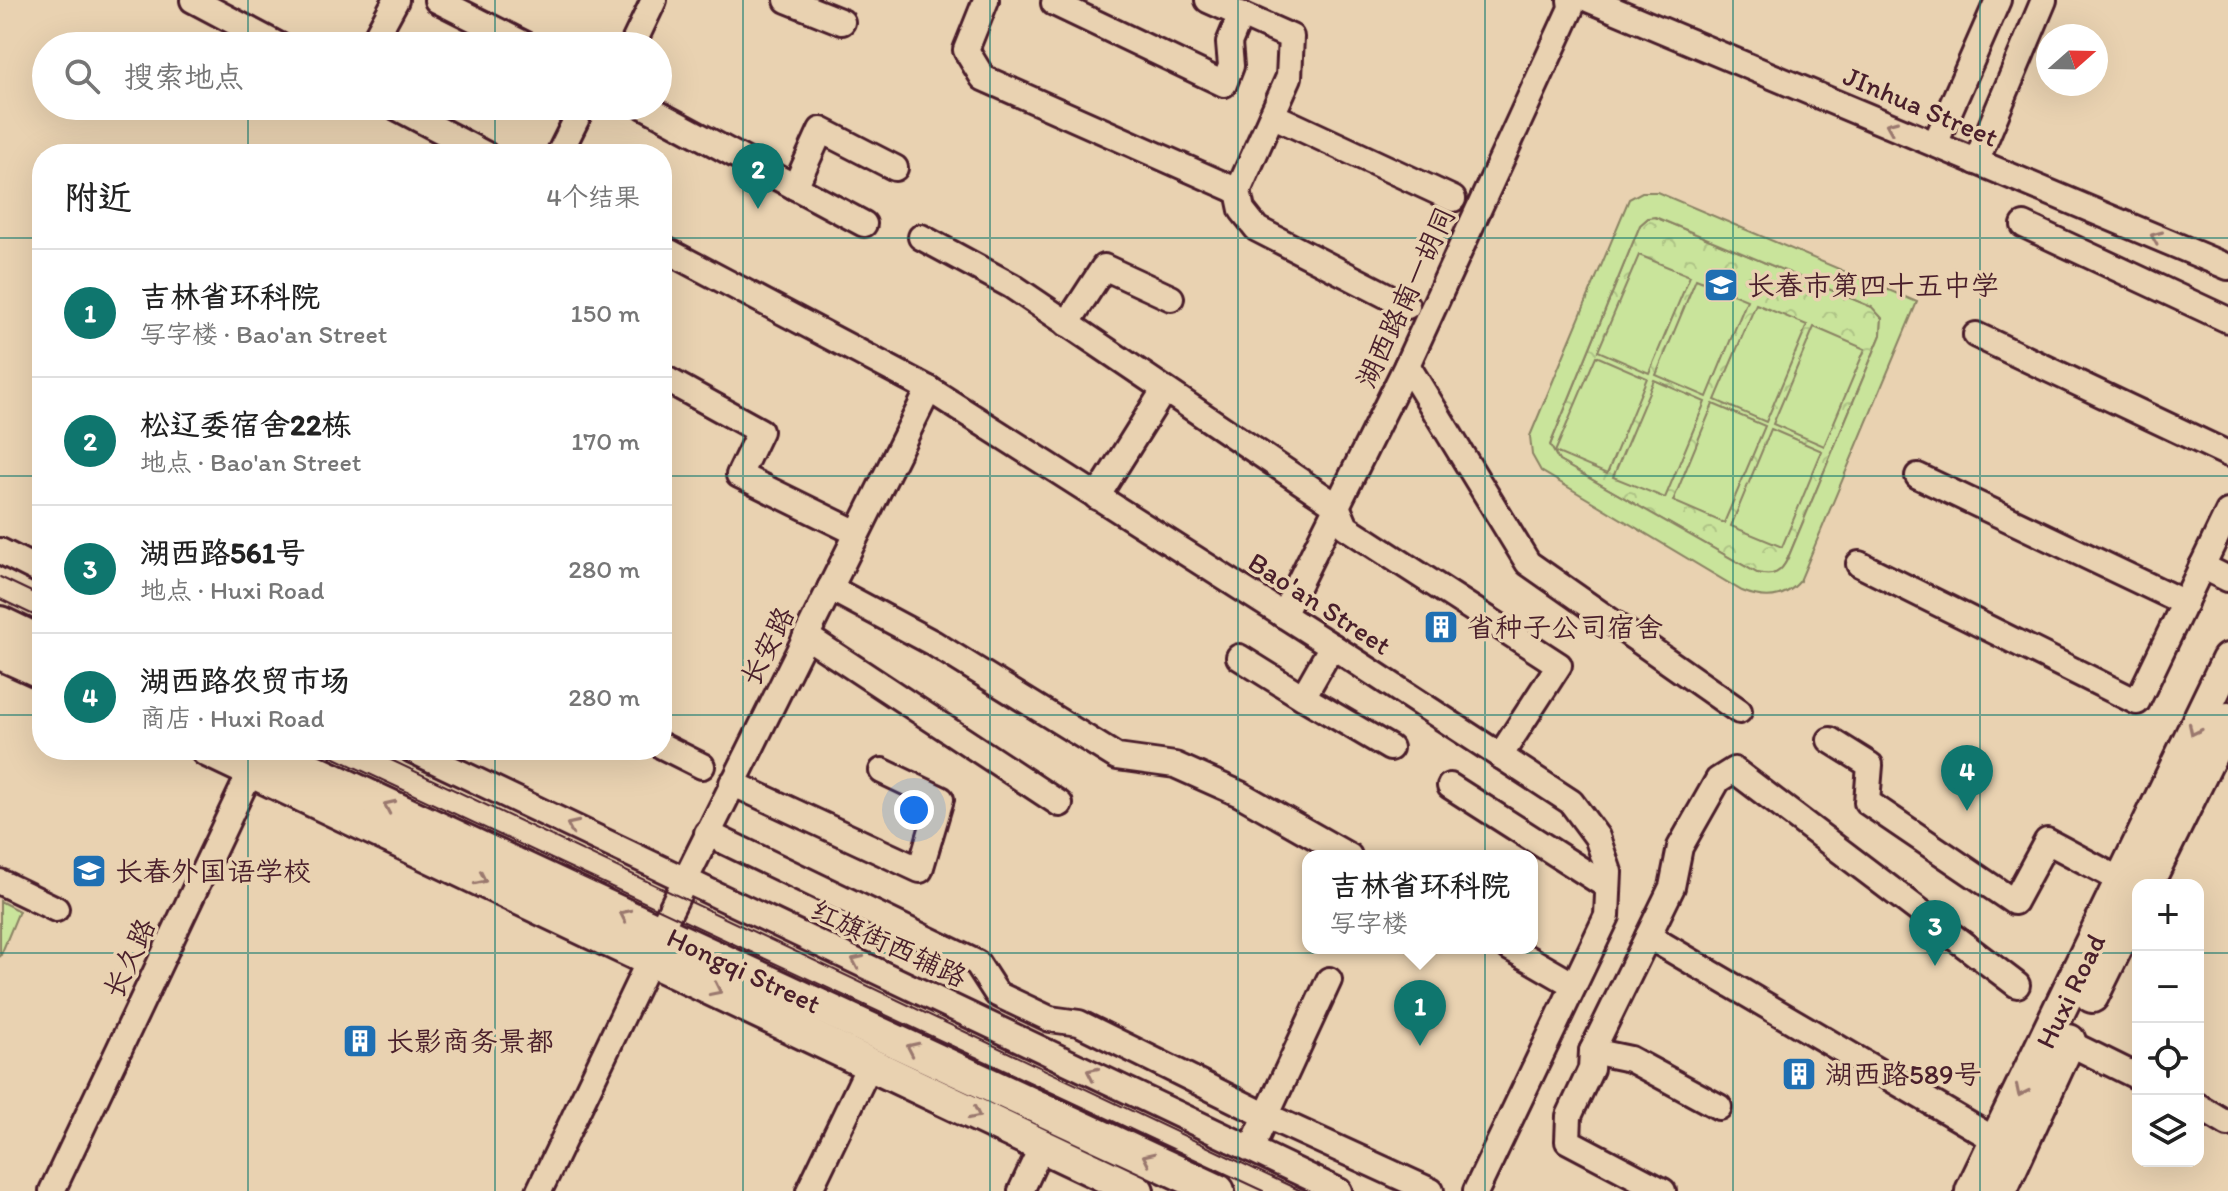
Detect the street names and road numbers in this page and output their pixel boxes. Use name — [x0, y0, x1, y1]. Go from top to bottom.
street label: JInhua Street — [1839, 58, 2003, 154]
street label: 湖西路南一胡同 — [1348, 201, 1462, 393]
street label: Bao'an Street — [1242, 544, 1398, 662]
street label: 长安路 — [733, 601, 801, 691]
street label: 红旗街西辅路 — [806, 892, 972, 994]
street label: 长久路 — [96, 913, 162, 1003]
street label: Hongqi Street — [662, 920, 826, 1020]
street label: Huxi Road — [2028, 928, 2112, 1054]

